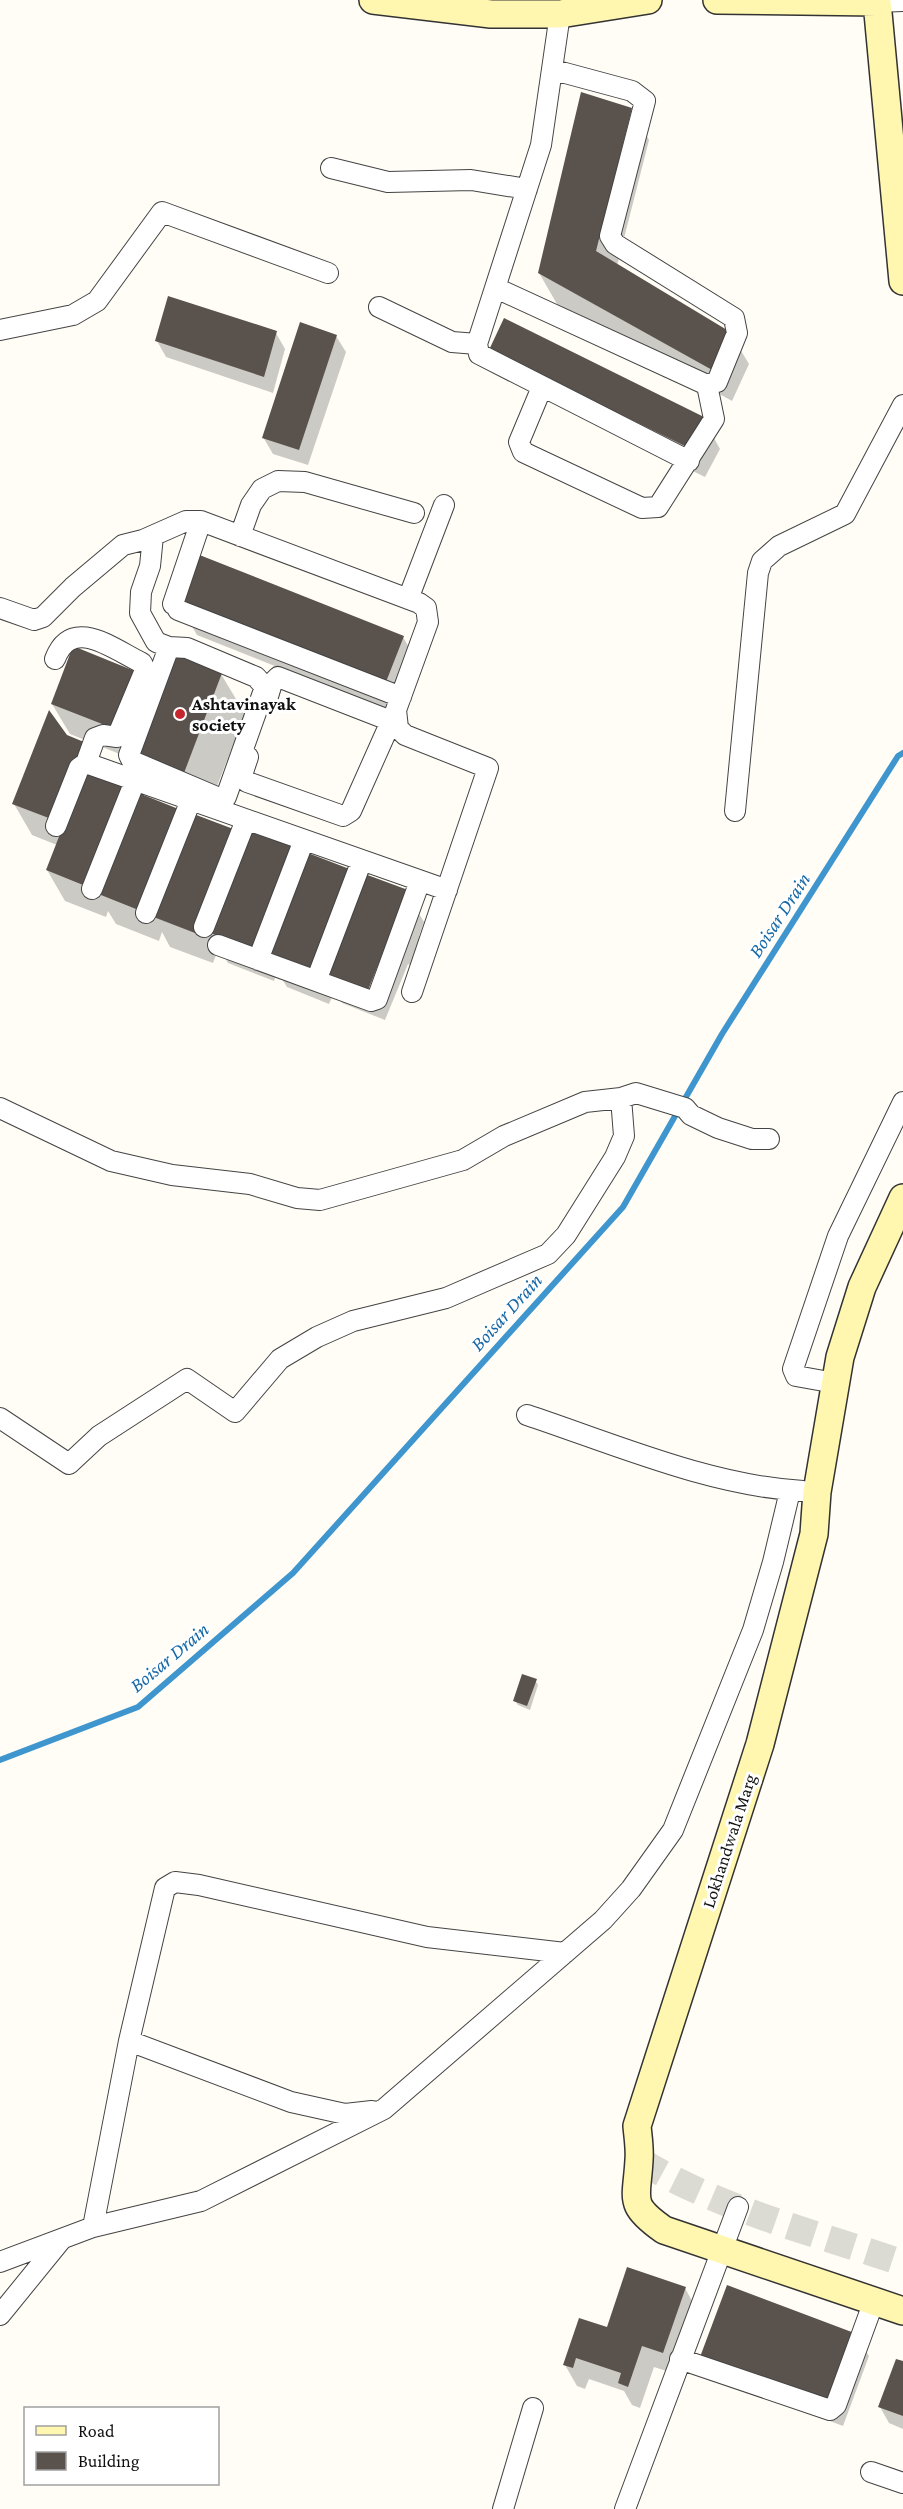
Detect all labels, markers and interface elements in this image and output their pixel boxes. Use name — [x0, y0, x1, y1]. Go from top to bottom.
place label: Ashtavinayak society — [191, 694, 296, 735]
marker: Ashtavinayak society — [173, 707, 187, 721]
water label: Boisar Drain — [744, 869, 814, 961]
water label: Boisar Drain — [466, 1269, 546, 1355]
water label: Boisar Drain — [125, 1618, 213, 1696]
street label: Lokhandwala Marg — [698, 1771, 760, 1910]
legend — [24, 2407, 219, 2485]
text: Road — [78, 2421, 115, 2441]
text: Building — [78, 2451, 140, 2471]

